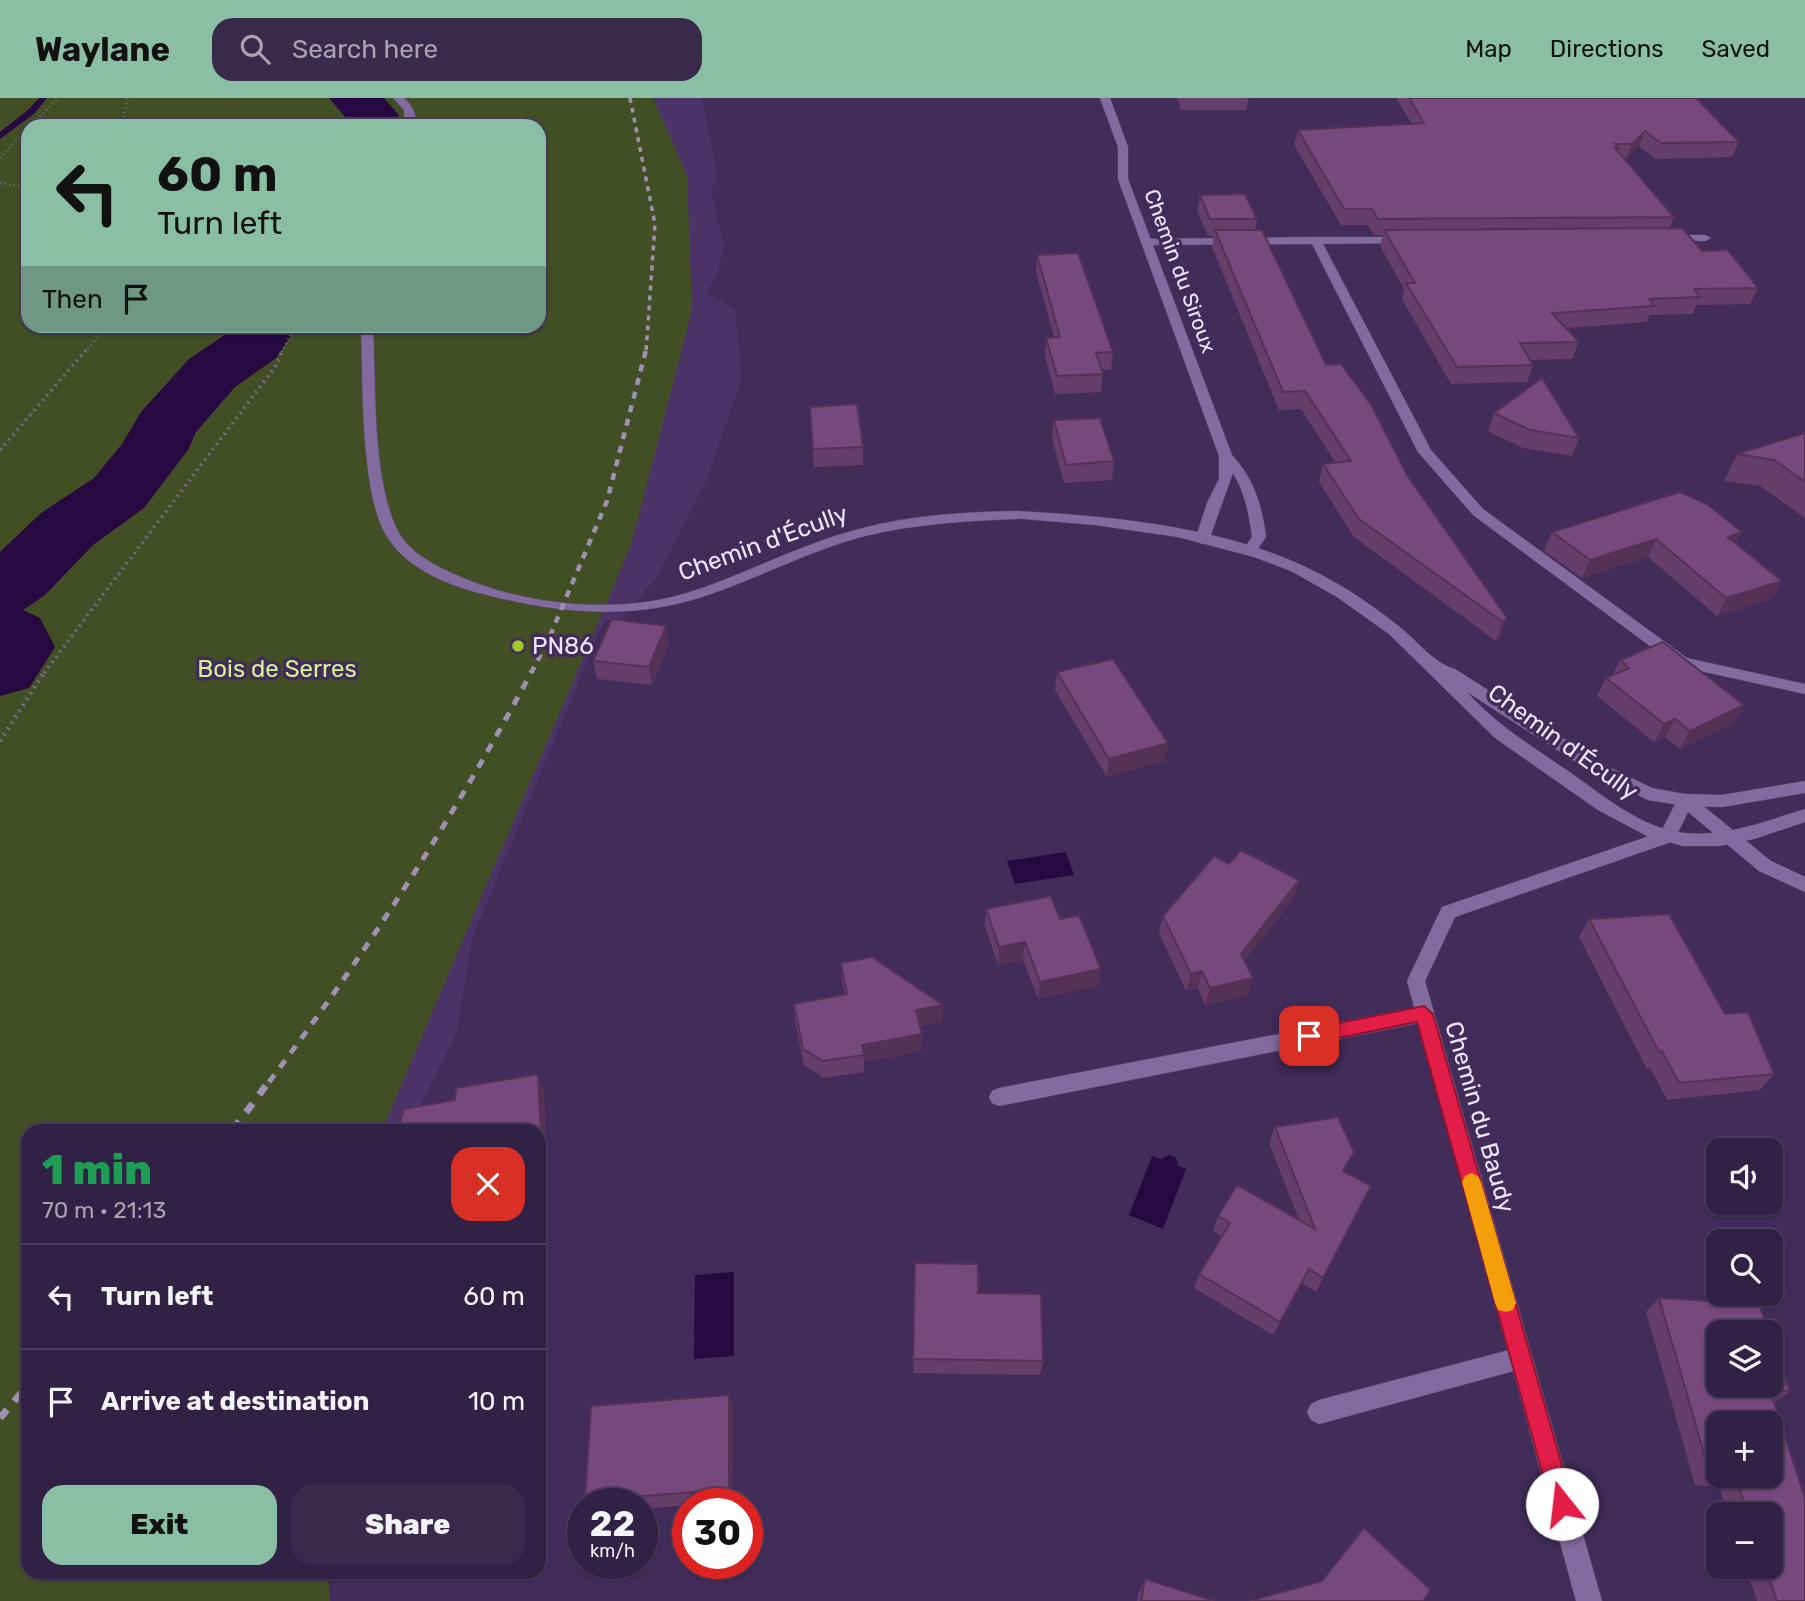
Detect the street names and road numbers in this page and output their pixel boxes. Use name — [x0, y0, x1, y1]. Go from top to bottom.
street label: Chemin du Siroux — [1139, 186, 1222, 356]
street label: Chemin d'Écully — [675, 499, 851, 587]
street label: Chemin d'Écully — [1483, 678, 1643, 806]
street label: Chemin du Baudy — [1439, 1018, 1521, 1216]

